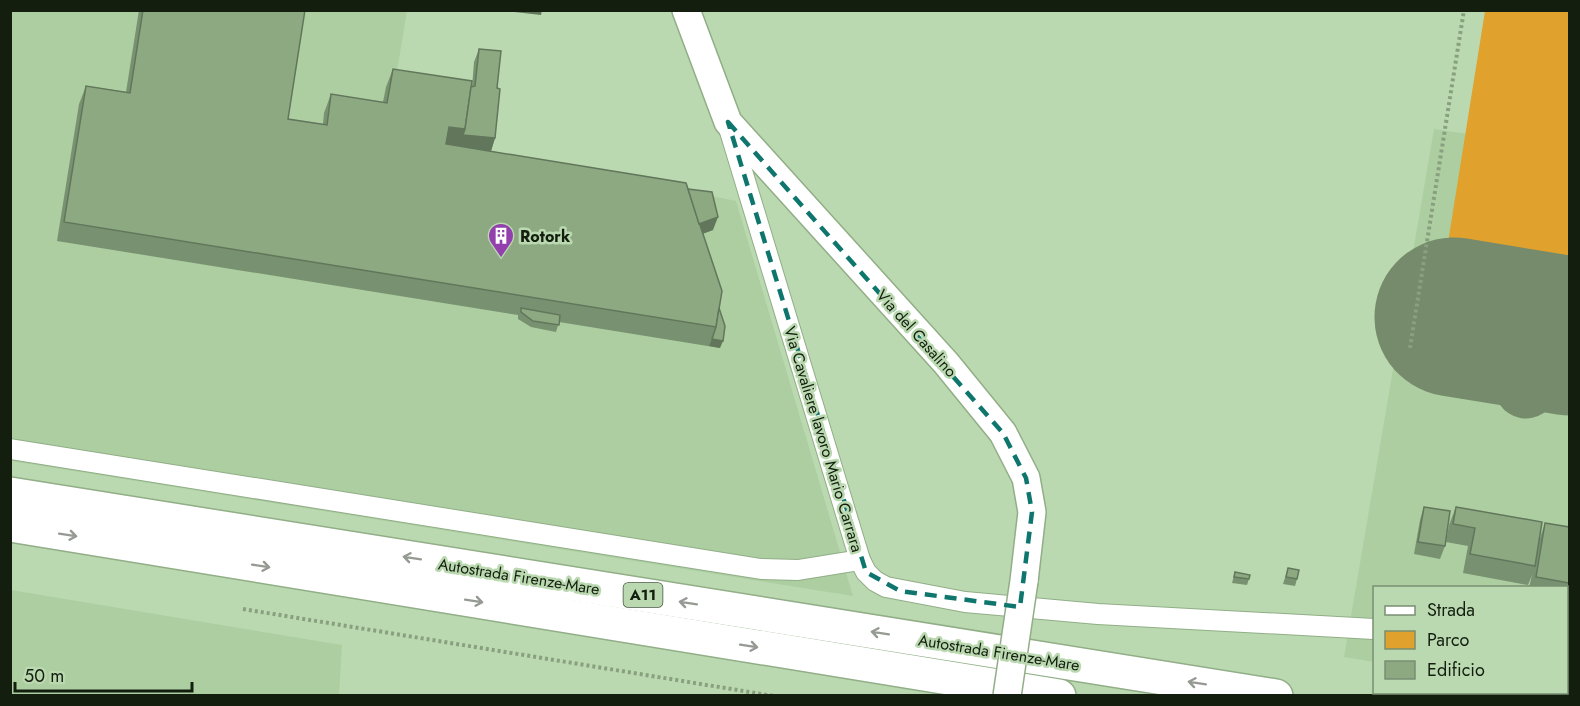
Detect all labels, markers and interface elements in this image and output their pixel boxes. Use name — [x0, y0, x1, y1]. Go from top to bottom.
building icon: Rotork — [486, 221, 516, 259]
place label: Rotork — [520, 225, 571, 248]
street label: Via del Casalino — [871, 284, 962, 382]
street label: Via Cavaliere lavoro Mario Carrara — [778, 323, 869, 555]
one-way arrow — [58, 529, 78, 540]
street label: Autostrada Firenze-Mare — [437, 552, 601, 601]
one-way arrow — [403, 553, 423, 564]
one-way arrow — [250, 561, 270, 572]
road number: A11 — [624, 583, 662, 607]
legend — [1373, 586, 1568, 694]
one-way arrow — [464, 596, 483, 607]
one-way arrow — [678, 597, 698, 608]
text: Strada — [1427, 597, 1475, 623]
text: Parco — [1427, 627, 1469, 653]
one-way arrow — [871, 628, 891, 639]
street label: Autostrada Firenze-Mare — [917, 628, 1081, 677]
one-way arrow — [739, 641, 759, 652]
scale bar — [15, 655, 192, 693]
text: Edificio — [1427, 657, 1485, 683]
text: 50 m — [24, 663, 64, 689]
one-way arrow — [1188, 678, 1208, 689]

